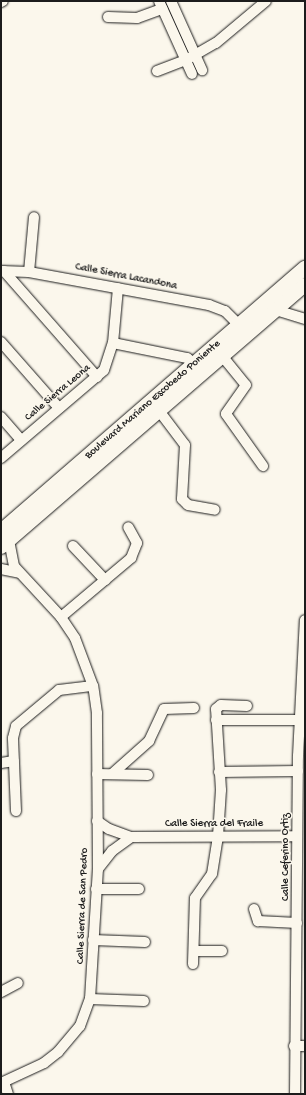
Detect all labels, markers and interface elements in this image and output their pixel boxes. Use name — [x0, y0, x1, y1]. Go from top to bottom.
street label: Calle Sierra Lacandona — [74, 261, 178, 293]
street label: Boulevard Mariano Escobedo Poniente — [83, 338, 223, 462]
street label: Calle Sierra Leona — [22, 362, 94, 424]
street label: Calle Ceferino Ortiz — [279, 813, 293, 901]
street label: Calle Sierra del Fraile — [165, 817, 263, 831]
street label: Calle Sierra de San Pedro — [74, 848, 92, 964]

